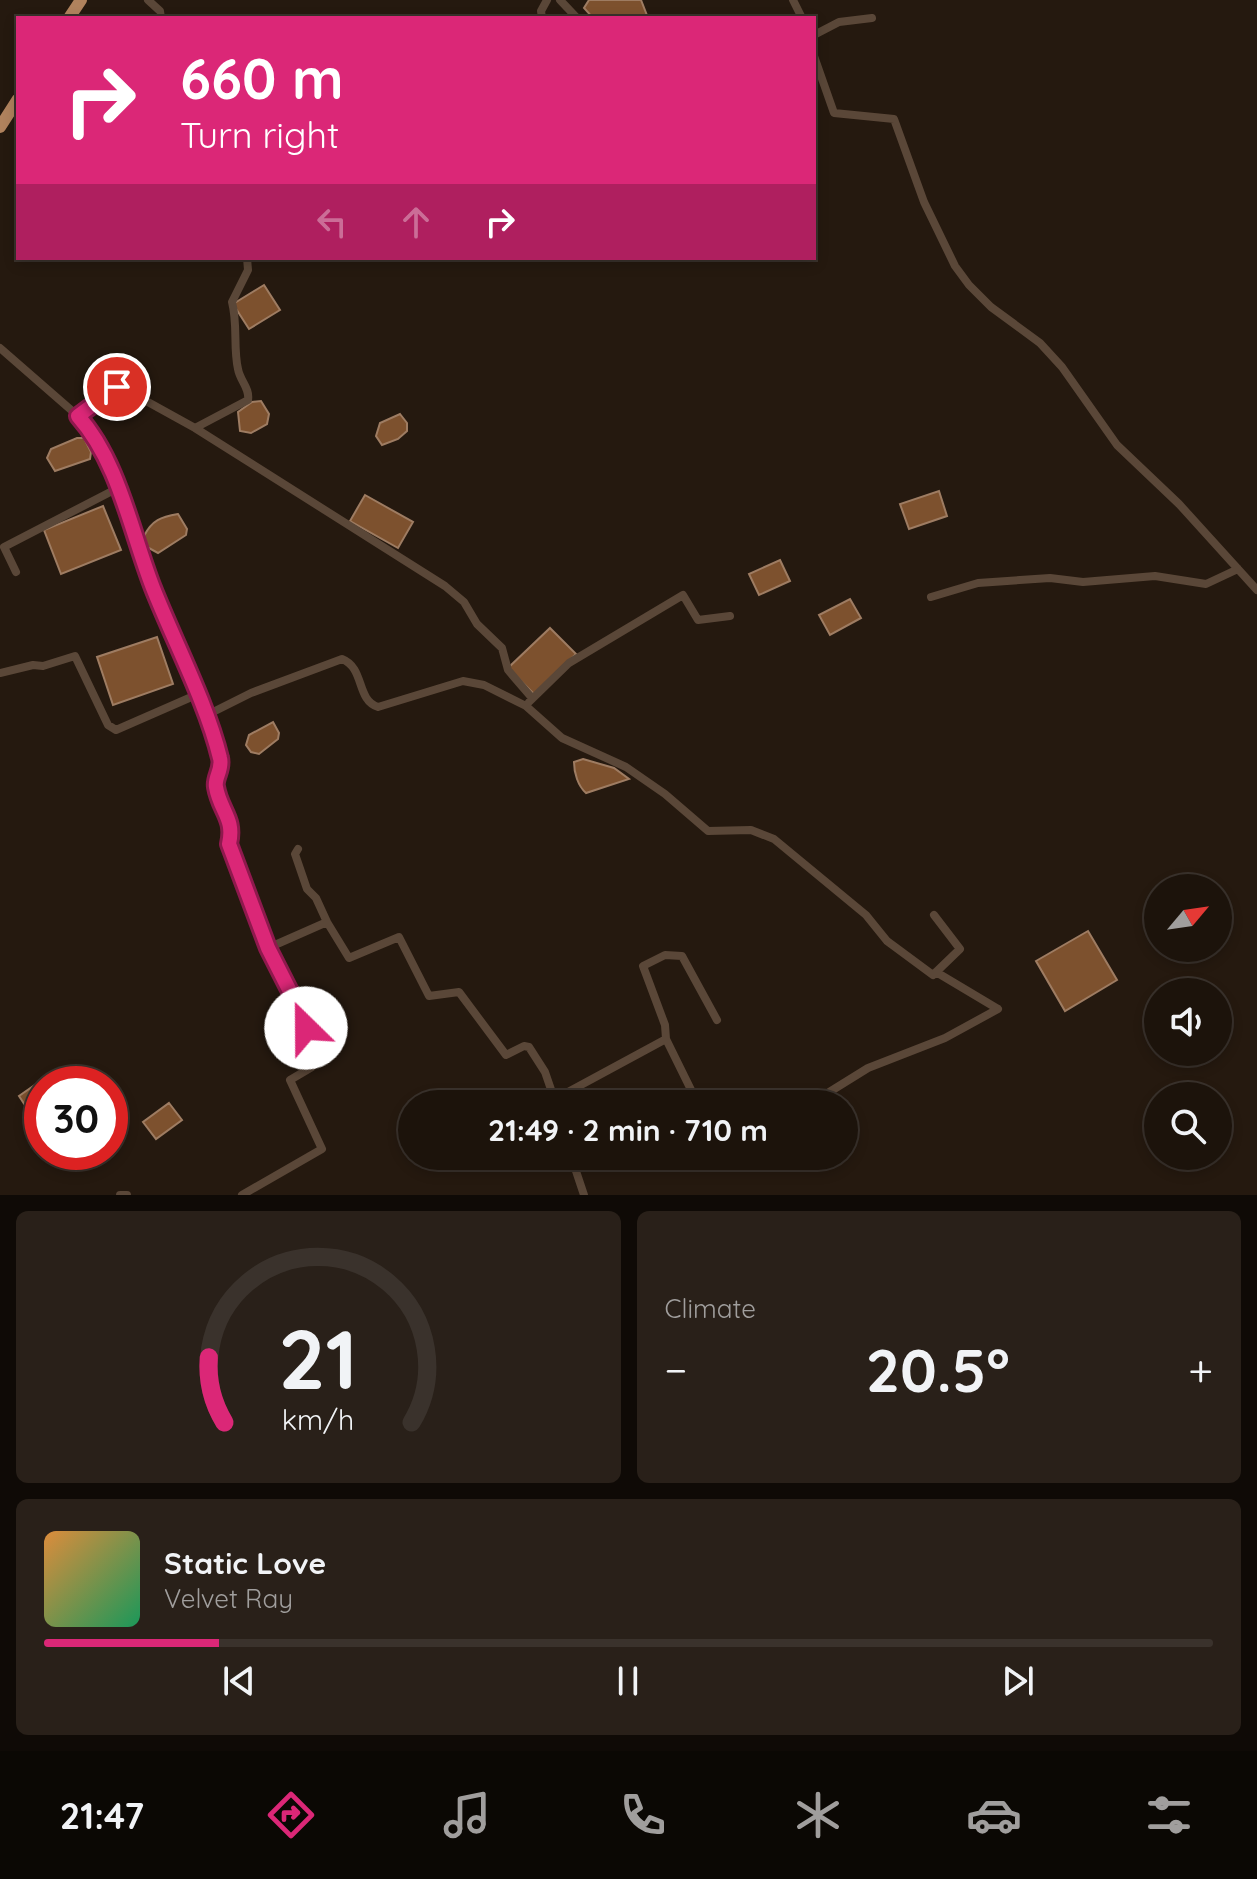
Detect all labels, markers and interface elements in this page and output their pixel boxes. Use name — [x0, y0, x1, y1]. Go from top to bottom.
text: 660 m — [180, 43, 344, 113]
icon: right — [48, 48, 152, 152]
text: Turn right — [180, 112, 339, 157]
icon: left — [310, 200, 354, 244]
icon: ahead — [394, 200, 438, 244]
icon: right — [478, 200, 522, 244]
pin — [83, 353, 151, 421]
icon: arrive — [95, 365, 139, 409]
north arrow — [1144, 874, 1232, 962]
map controls — [1144, 874, 1232, 1170]
button: sound — [1144, 978, 1232, 1066]
position arrow — [264, 986, 348, 1070]
speed limit sign: 30 — [24, 1066, 128, 1170]
button: search — [1144, 1082, 1232, 1170]
text: 21:49 · 2 min · 710 m — [488, 1111, 768, 1149]
text: Climate — [665, 1292, 756, 1325]
text: 21 — [278, 1306, 358, 1410]
text: 20.5° — [866, 1332, 1010, 1407]
text: − — [665, 1342, 687, 1397]
text: + — [1188, 1342, 1213, 1397]
text: km/h — [282, 1401, 355, 1437]
text: Static Love — [164, 1544, 326, 1582]
text: Velvet Ray — [164, 1582, 293, 1615]
icon: previous — [217, 1659, 261, 1703]
icon: pause — [606, 1659, 650, 1703]
icon: next — [996, 1659, 1040, 1703]
icon: directions — [263, 1787, 319, 1843]
icon: music — [439, 1787, 495, 1843]
icon: phone — [615, 1787, 671, 1843]
icon: climate — [790, 1787, 846, 1843]
icon: car — [966, 1787, 1022, 1843]
icon: filters — [1141, 1787, 1197, 1843]
text: 21:47 — [60, 1793, 144, 1838]

